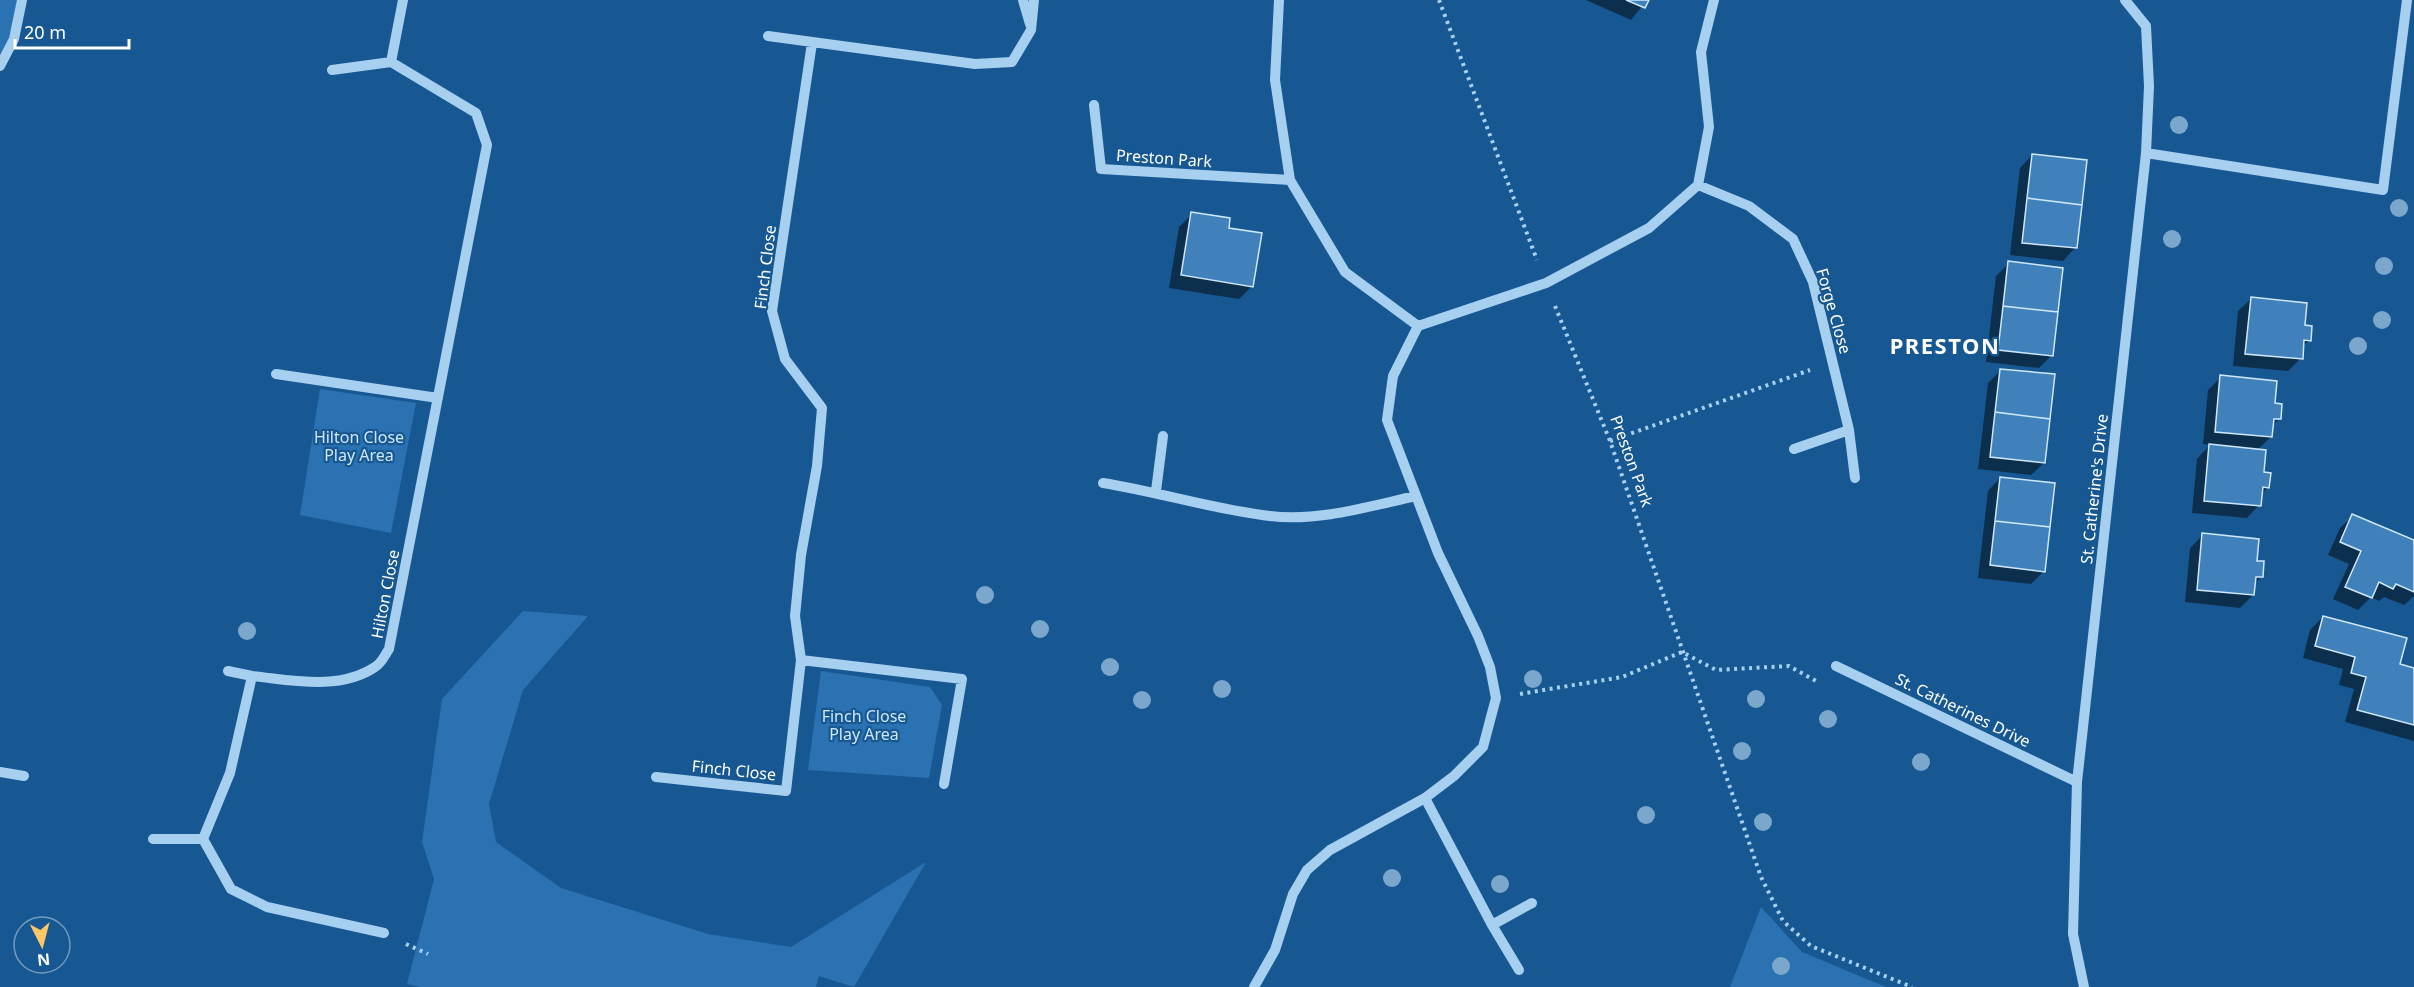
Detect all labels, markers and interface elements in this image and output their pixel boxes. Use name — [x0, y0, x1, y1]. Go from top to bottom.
scale bar — [15, 12, 129, 50]
text: 20 m — [24, 20, 66, 44]
street label: Preston Park — [1115, 144, 1213, 172]
street label: Finch Close — [749, 224, 781, 310]
street label: Forge Close — [1811, 266, 1857, 356]
district label: PRESTON — [1890, 330, 2000, 360]
street label: Preston Park — [1605, 412, 1659, 510]
street label: St. Catherine's Drive — [2075, 413, 2113, 565]
park label: Hilton Close Play Area — [314, 426, 404, 466]
street label: Hilton Close — [366, 548, 404, 640]
street label: St. Catherines Drive — [1892, 668, 2034, 752]
park label: Finch Close Play Area — [822, 705, 906, 745]
street label: Finch Close — [691, 755, 777, 785]
north arrow — [12, 915, 72, 975]
text: N — [36, 948, 51, 972]

